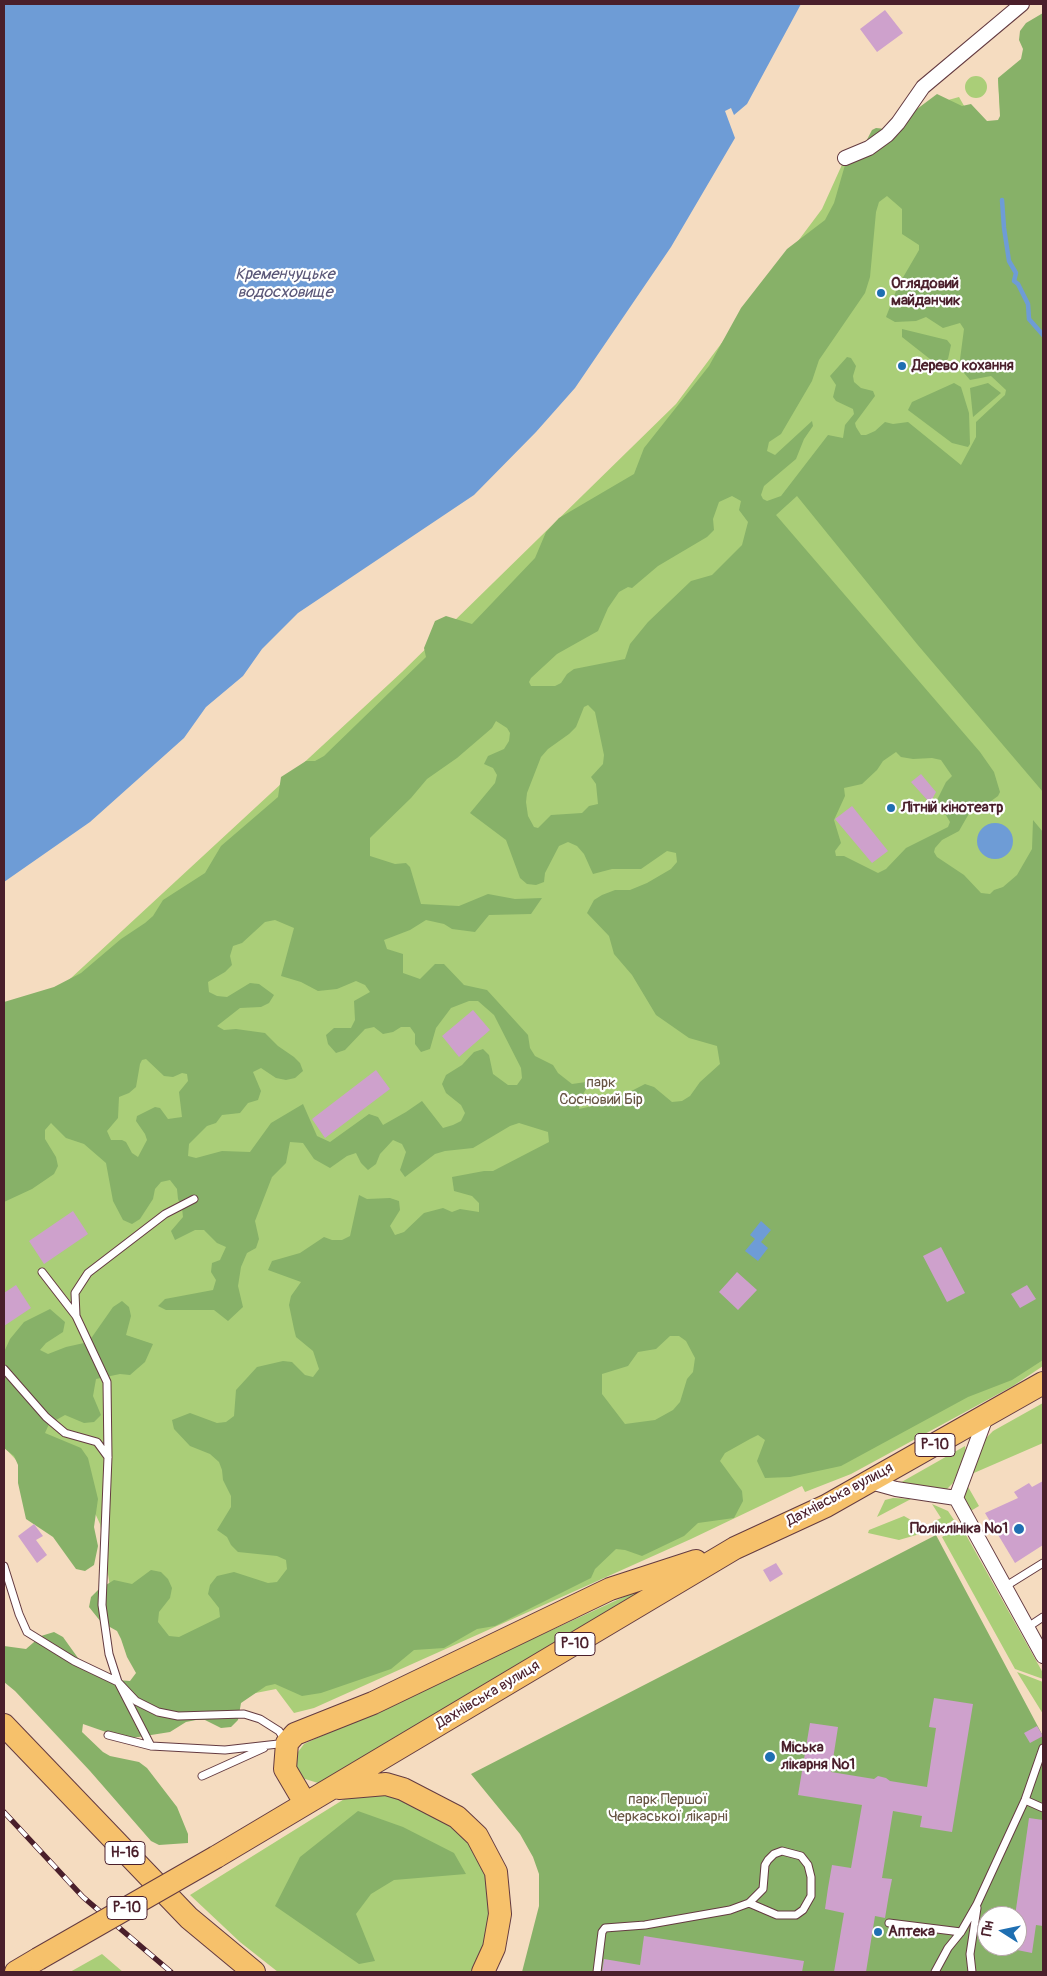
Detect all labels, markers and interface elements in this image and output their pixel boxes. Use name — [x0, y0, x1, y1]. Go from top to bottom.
water label: Кременчуцьке водосховище — [235, 265, 335, 303]
place label: Оглядовий майданчик — [891, 275, 961, 310]
marker: Оглядовий майданчик — [875, 287, 887, 299]
place label: Дерево кохання — [912, 357, 1014, 375]
marker: Дерево кохання — [896, 360, 908, 372]
place label: Літній кінотеатр — [901, 799, 1003, 817]
marker: Літній кінотеатр — [885, 802, 897, 814]
park label: парк Сосновий Бір — [559, 1074, 643, 1109]
road number: Р-10 — [915, 1434, 955, 1456]
street label: Дахнівська вулиця — [784, 1459, 896, 1531]
place label: Поліклініка №1 — [910, 1520, 1008, 1538]
marker: Поліклініка №1 — [1012, 1522, 1026, 1536]
road number: Р-10 — [555, 1632, 595, 1656]
street label: Дахнівська вулиця — [433, 1657, 543, 1733]
place label: Міська лікарня №1 — [781, 1739, 855, 1774]
marker: Міська лікарня №1 — [763, 1750, 777, 1764]
park label: парк Першої Черкаської лікарні — [608, 1791, 728, 1826]
road number: Н-16 — [105, 1842, 145, 1865]
road number: Р-10 — [107, 1896, 147, 1920]
north arrow — [977, 1906, 1027, 1956]
text: Пн — [978, 1919, 997, 1938]
place label: Аптека — [888, 1923, 935, 1941]
marker: Аптека — [872, 1926, 884, 1938]

